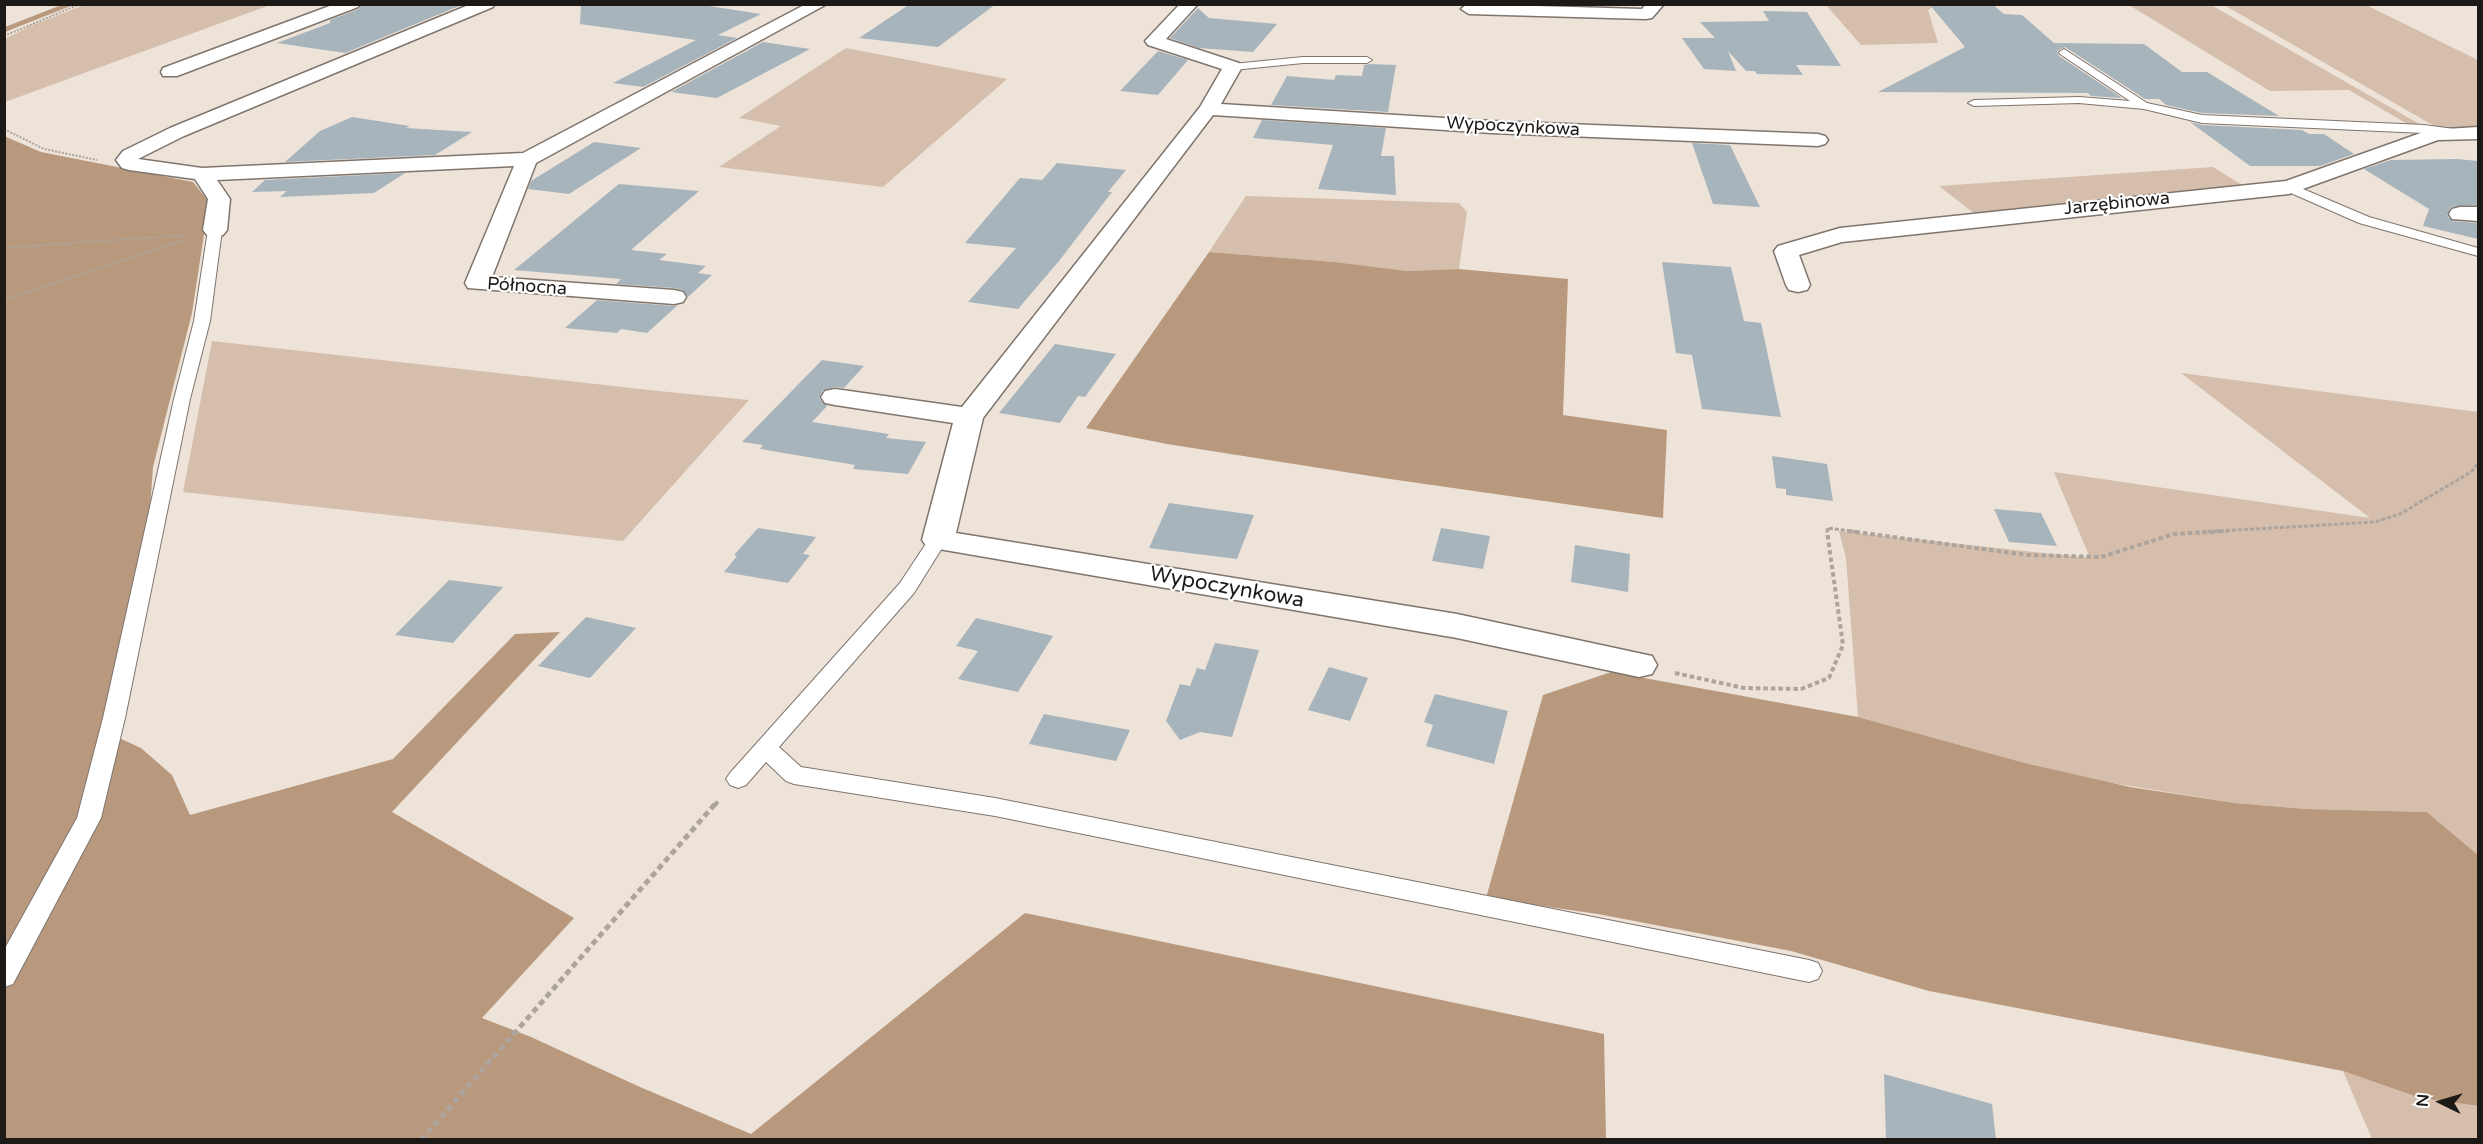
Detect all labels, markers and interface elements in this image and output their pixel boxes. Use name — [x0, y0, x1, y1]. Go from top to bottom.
street label: Wypoczynkowa — [1446, 113, 1580, 141]
street label: Jarzębinowa — [2063, 188, 2171, 220]
street label: Północna — [486, 273, 568, 301]
street label: Wypoczynkowa — [1148, 562, 1306, 614]
north arrow — [2411, 1072, 2471, 1132]
text: N — [2413, 1093, 2434, 1108]

